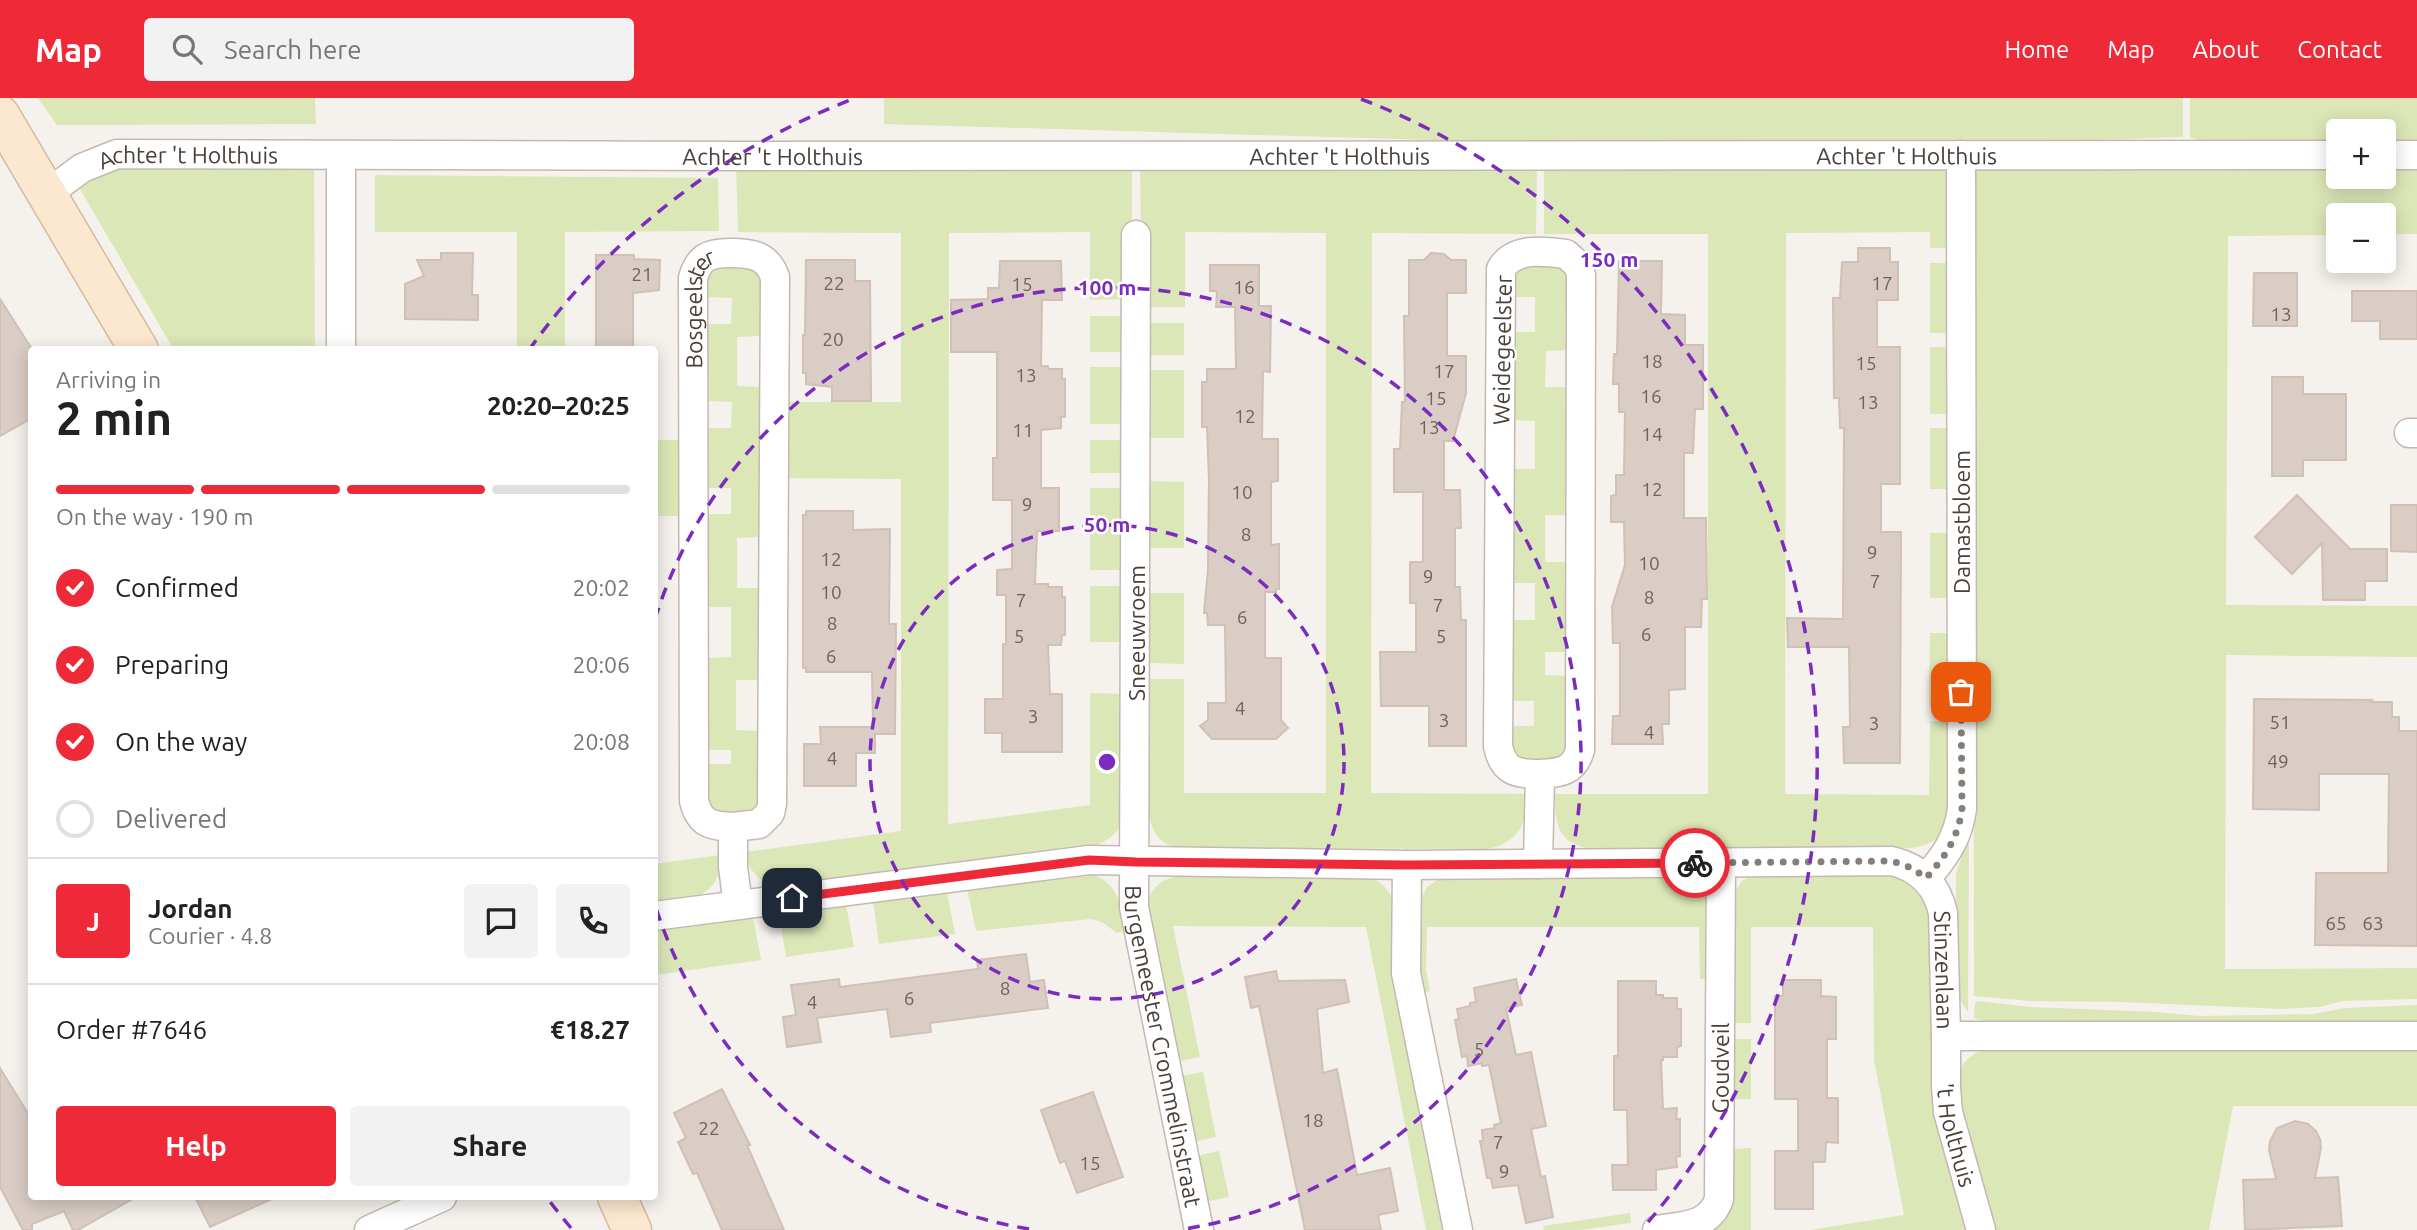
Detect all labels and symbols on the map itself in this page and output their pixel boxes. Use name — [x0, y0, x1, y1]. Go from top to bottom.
street label: Achter 't Holthuis — [94, 141, 278, 173]
street label: Achter 't Holthuis — [682, 143, 863, 169]
street label: Achter 't Holthuis — [1249, 143, 1430, 168]
street label: Achter 't Holthuis — [1816, 143, 1997, 168]
street label: Bosgeelster — [680, 243, 718, 369]
text: 150 m — [1580, 247, 1638, 271]
house number: 21 — [631, 263, 653, 285]
house number: 22 — [823, 272, 845, 294]
house number: 17 — [1871, 272, 1893, 294]
house number: 15 — [1011, 273, 1033, 295]
street label: Weidegeelster — [1488, 274, 1516, 425]
text: 100 m — [1078, 275, 1136, 299]
house number: 16 — [1233, 276, 1255, 298]
house number: 13 — [2270, 303, 2292, 325]
house number: 20 — [822, 328, 844, 350]
house number: 18 — [1641, 350, 1663, 372]
house number: 15 — [1855, 352, 1877, 374]
house number: 17 — [1433, 360, 1455, 382]
house number: 13 — [1015, 364, 1037, 386]
house number: 16 — [1640, 385, 1662, 407]
house number: 15 — [1425, 387, 1447, 409]
house number: 13 — [1857, 391, 1879, 413]
house number: 12 — [1234, 405, 1256, 427]
house number: 13 — [1418, 416, 1440, 438]
house number: 11 — [1012, 419, 1034, 441]
house number: 14 — [1641, 423, 1663, 445]
street label: Damastbloem — [1949, 450, 1974, 594]
house number: 12 — [1641, 478, 1663, 500]
house number: 10 — [1231, 481, 1253, 503]
house number: 9 — [1022, 493, 1032, 515]
text: 50 m — [1084, 512, 1130, 536]
house number: 8 — [1241, 523, 1251, 545]
house number: 9 — [1867, 541, 1877, 563]
house number: 12 — [820, 548, 842, 570]
house number: 10 — [1638, 552, 1660, 574]
street label: Sneeuwroem — [1124, 565, 1149, 701]
house number: 9 — [1423, 565, 1433, 587]
house number: 7 — [1870, 570, 1880, 592]
house number: 10 — [820, 581, 842, 603]
house number: 8 — [1644, 586, 1654, 608]
house number: 7 — [1016, 589, 1026, 611]
house number: 7 — [1433, 594, 1443, 616]
house number: 6 — [1237, 606, 1247, 628]
house number: 8 — [827, 612, 837, 634]
house number: 6 — [1641, 623, 1651, 645]
house number: 5 — [1014, 625, 1024, 647]
house number: 5 — [1436, 625, 1446, 647]
house number: 6 — [826, 645, 836, 667]
pin — [1931, 662, 1991, 722]
house number: 4 — [1235, 697, 1245, 719]
house number: 3 — [1028, 705, 1038, 727]
house number: 3 — [1439, 709, 1449, 731]
house number: 51 — [2269, 711, 2291, 733]
house number: 3 — [1869, 712, 1879, 734]
house number: 4 — [1644, 721, 1654, 743]
house number: 4 — [827, 747, 837, 769]
centre of rings — [1095, 750, 1119, 774]
house number: 49 — [2267, 750, 2289, 772]
courier — [1660, 828, 1730, 898]
pin — [762, 868, 822, 928]
street label: Burgemeester Crommelinstraat — [1121, 885, 1207, 1209]
street label: Stinzenlaan — [1930, 910, 1958, 1030]
house number: 65 — [2325, 912, 2347, 934]
house number: 63 — [2362, 912, 2384, 934]
house number: 8 — [1000, 977, 1010, 999]
house number: 6 — [904, 987, 914, 1009]
house number: 4 — [807, 991, 817, 1013]
street label: Goudveil — [1707, 1023, 1733, 1114]
house number: 5 — [1474, 1038, 1484, 1060]
street label: 't Holthuis — [1934, 1083, 1981, 1190]
house number: 18 — [1302, 1109, 1324, 1131]
house number: 22 — [698, 1117, 720, 1139]
house number: 7 — [1493, 1131, 1503, 1153]
house number: 15 — [1079, 1152, 1101, 1174]
house number: 9 — [1499, 1160, 1509, 1182]

